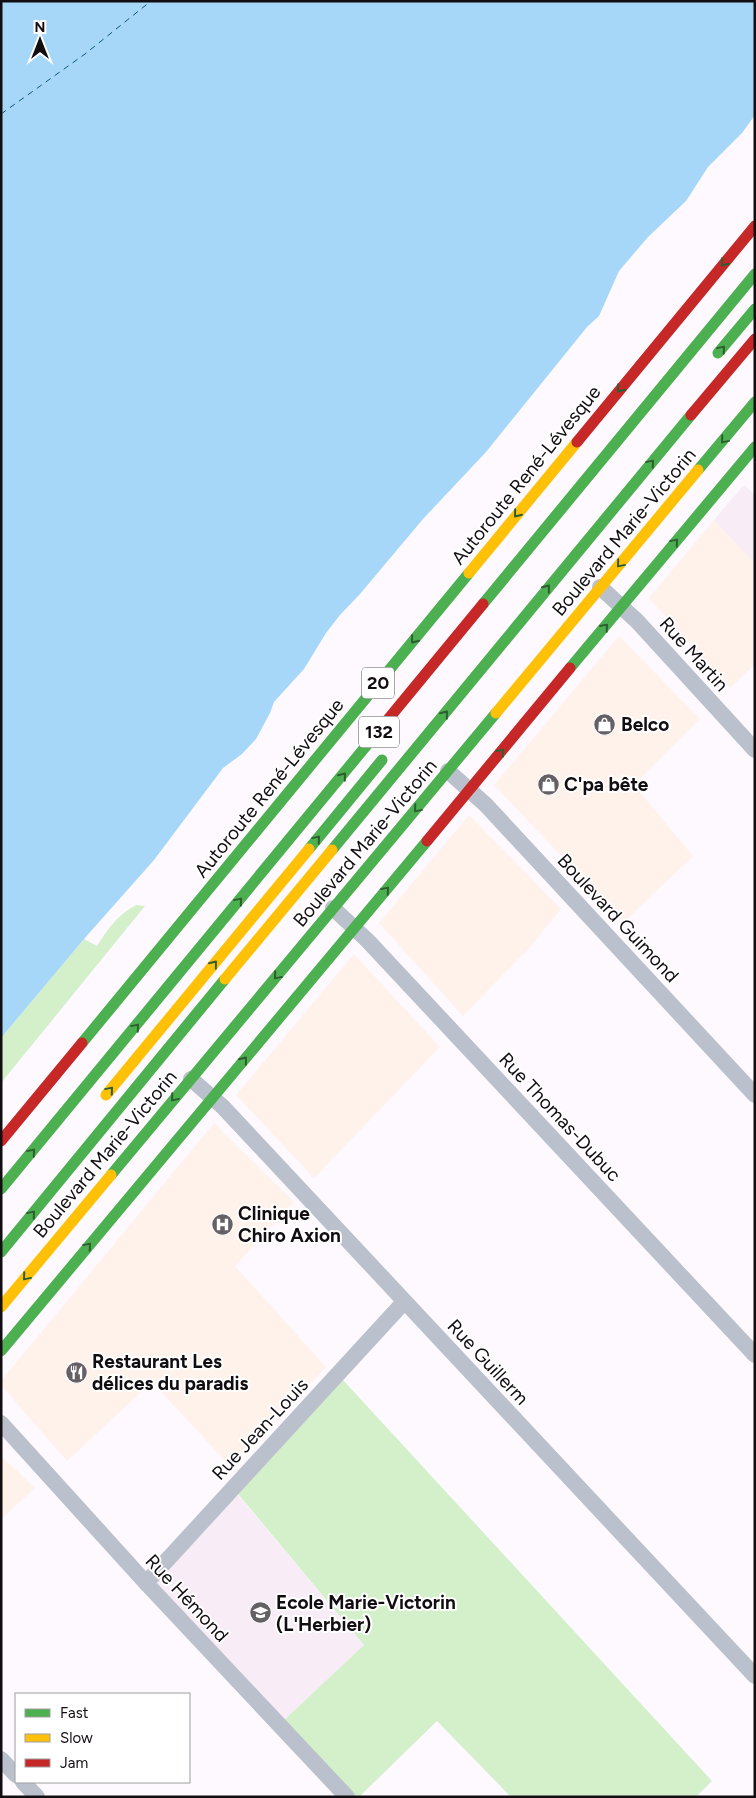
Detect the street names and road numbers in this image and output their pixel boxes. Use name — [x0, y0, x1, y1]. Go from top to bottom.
street label: Autoroute René-Lévesque — [447, 381, 605, 569]
street label: Boulevard Marie-Victorin — [547, 444, 701, 620]
street label: Rue Martin — [655, 612, 733, 696]
road number: 20 — [362, 668, 394, 698]
street label: Autoroute René-Lévesque — [190, 694, 348, 882]
road number: 132 — [359, 716, 399, 748]
street label: Boulevard Marie-Victorin — [288, 755, 442, 931]
street label: Boulevard Guimond — [552, 849, 684, 987]
street label: Rue Thomas-Dubuc — [494, 1048, 626, 1186]
street label: Boulevard Marie-Victorin — [28, 1066, 182, 1242]
street label: Rue Guillerm — [443, 1315, 533, 1409]
street label: Rue Jean-Louis — [207, 1373, 313, 1485]
street label: Rue Hémond — [141, 1550, 233, 1646]

